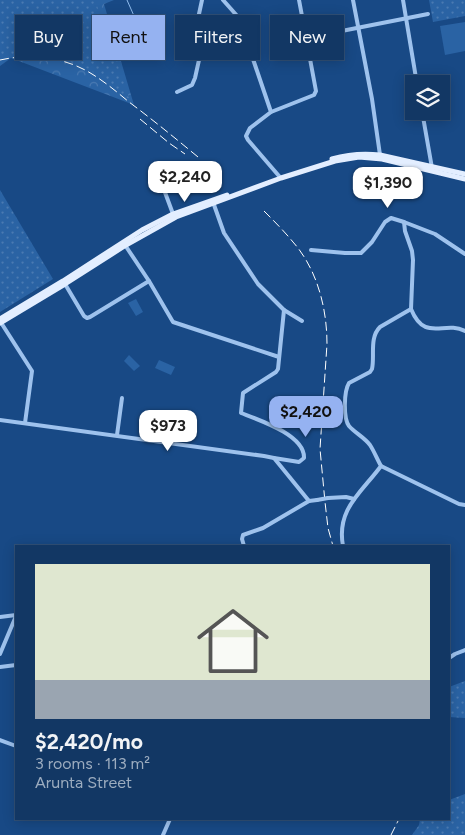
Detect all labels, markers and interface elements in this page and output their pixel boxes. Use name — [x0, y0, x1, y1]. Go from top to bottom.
chip: Buy — [15, 15, 82, 60]
chip: Rent — [92, 15, 165, 60]
chip: Filters — [175, 15, 260, 60]
chip: New — [270, 15, 344, 60]
map controls — [405, 75, 450, 120]
button: layers — [405, 75, 450, 120]
pin: $2,240 — [144, 160, 226, 203]
pin: $1,390 — [347, 166, 429, 209]
text: $2,240 — [159, 167, 211, 186]
text: $1,390 — [364, 173, 412, 192]
pin: $2,420 — [265, 396, 347, 438]
text: $2,420 — [280, 402, 332, 421]
pin: $973 — [138, 410, 198, 452]
text: $973 — [150, 416, 186, 435]
icon: home — [188, 596, 278, 686]
text: $2,420/mo — [35, 729, 143, 754]
text: 3 rooms · 113 m² — [35, 754, 150, 773]
text: Arunta Street — [35, 773, 132, 792]

